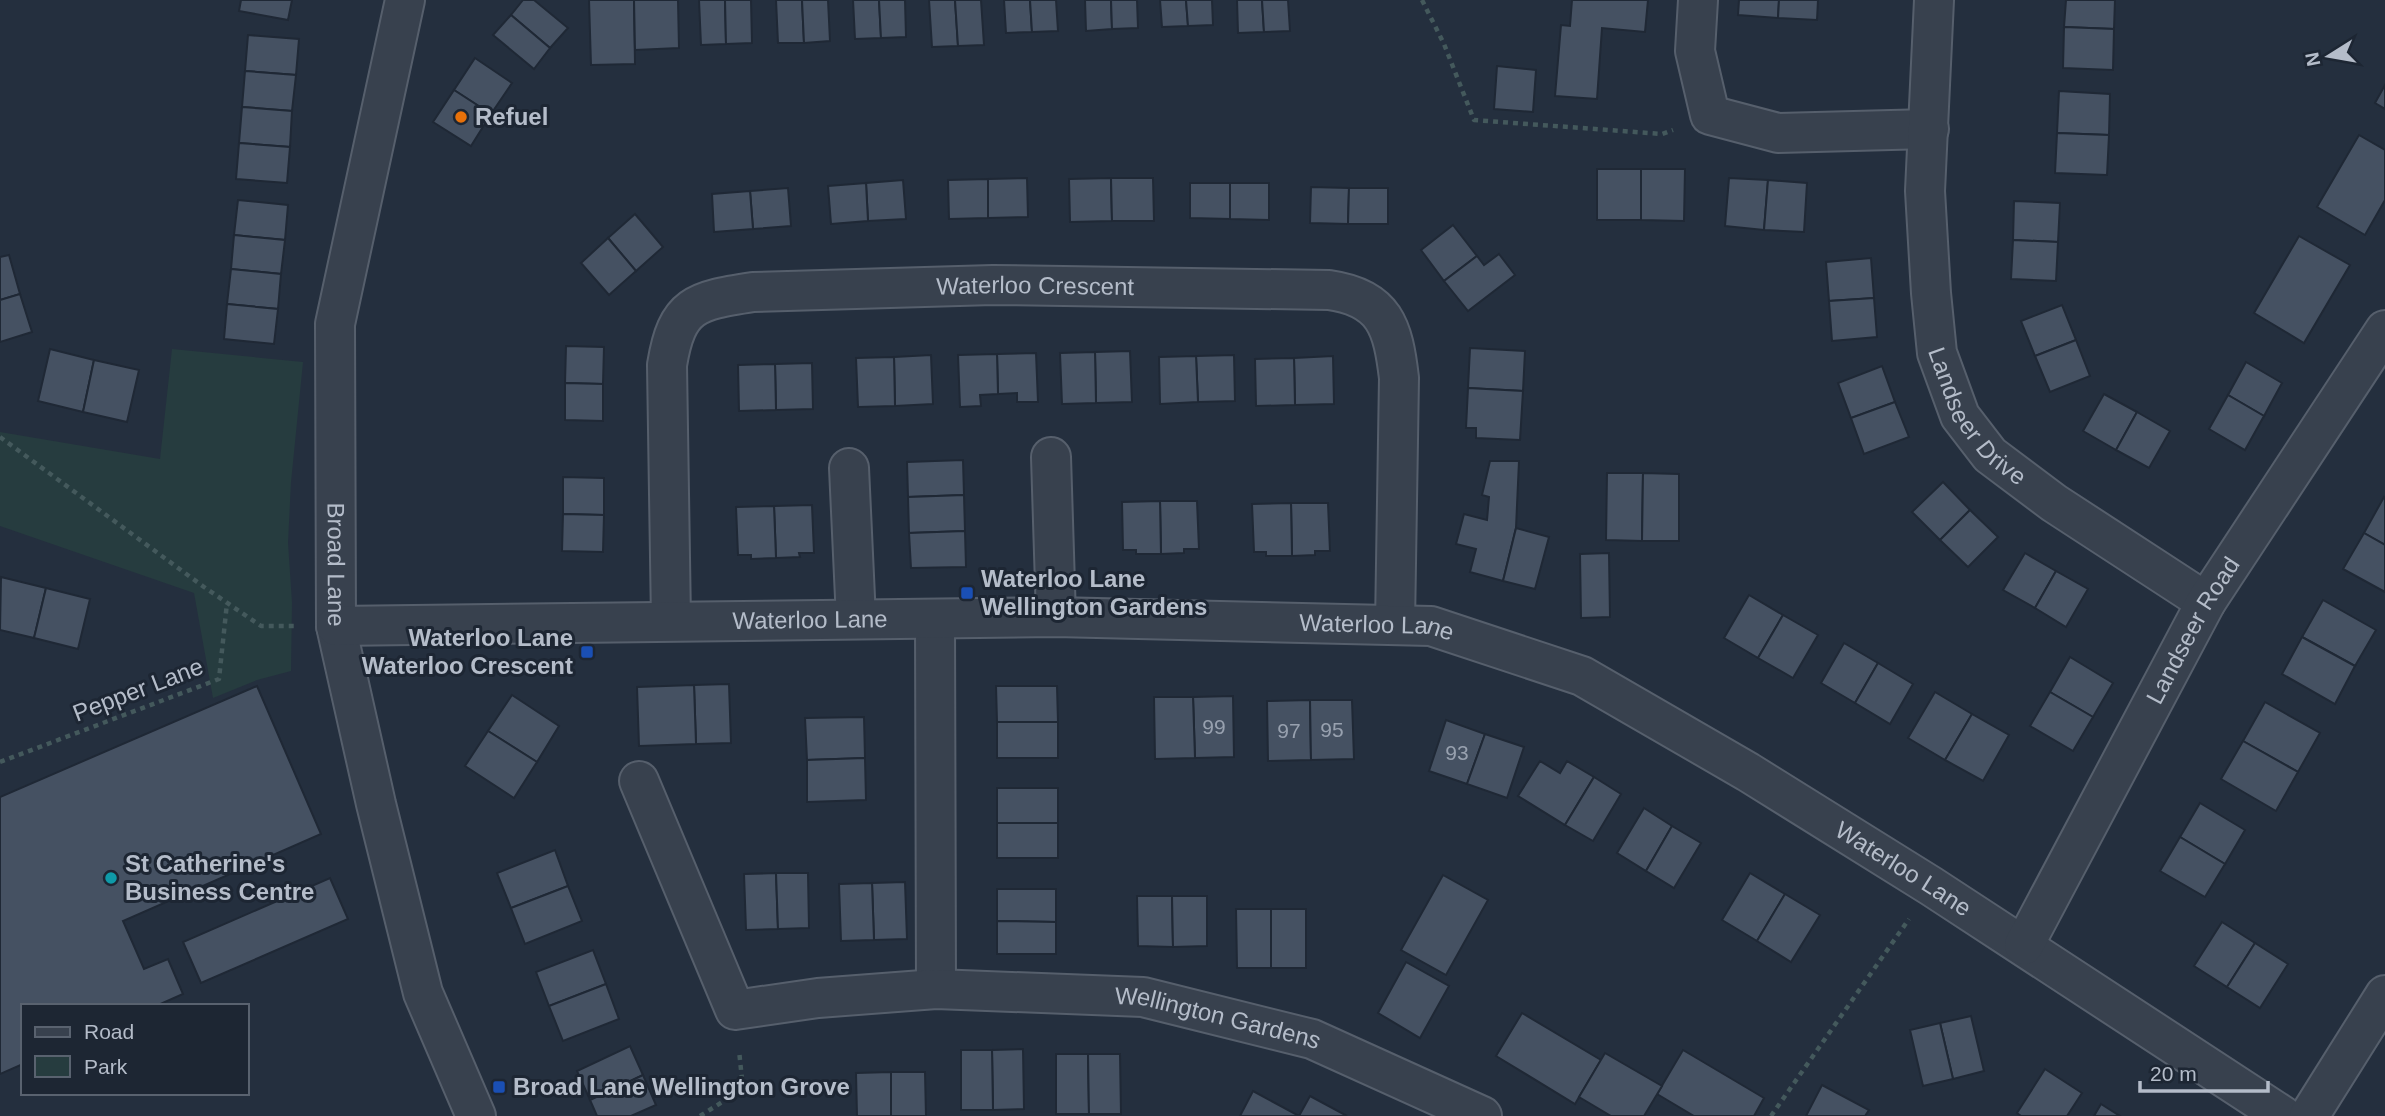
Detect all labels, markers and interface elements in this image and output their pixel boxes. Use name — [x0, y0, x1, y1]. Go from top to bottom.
north arrow — [2294, 21, 2364, 91]
text: N — [2301, 50, 2324, 68]
place label: Refuel — [475, 103, 548, 130]
marker: Refuel — [453, 109, 469, 125]
street label: Waterloo Crescent — [936, 271, 1135, 300]
street label: Landseer Drive — [1923, 343, 2032, 490]
street label: Broad Lane — [323, 502, 350, 627]
street label: Landseer Road — [2140, 552, 2245, 708]
place label: Waterloo Lane Wellington Gardens — [981, 565, 1207, 620]
marker: Waterloo Lane Wellington Gardens — [959, 585, 975, 601]
street label: Waterloo Lane — [732, 605, 888, 634]
street label: Waterloo Lane — [1299, 609, 1458, 646]
place label: Waterloo Lane Waterloo Crescent — [362, 624, 573, 679]
marker: Waterloo Lane Waterloo Crescent — [579, 644, 595, 660]
street label: Pepper Lane — [69, 652, 207, 727]
house number: 99 — [1202, 715, 1226, 738]
house number: 95 — [1320, 718, 1344, 741]
house number: 97 — [1277, 719, 1301, 742]
house number: 93 — [1445, 741, 1469, 764]
street label: Waterloo Lane — [1831, 816, 1976, 922]
place label: St Catherine's Business Centre — [125, 850, 314, 905]
marker: St Catherine's Business Centre — [103, 870, 119, 886]
street label: Wellington Gardens — [1115, 982, 1325, 1054]
legend — [21, 1004, 248, 1095]
text: Road — [84, 1020, 134, 1043]
scale bar — [2140, 1050, 2268, 1094]
text: Park — [84, 1055, 128, 1078]
text: 20 m — [2150, 1062, 2197, 1085]
place label: Broad Lane Wellington Grove — [513, 1073, 850, 1100]
marker: Broad Lane Wellington Grove — [491, 1079, 507, 1095]

